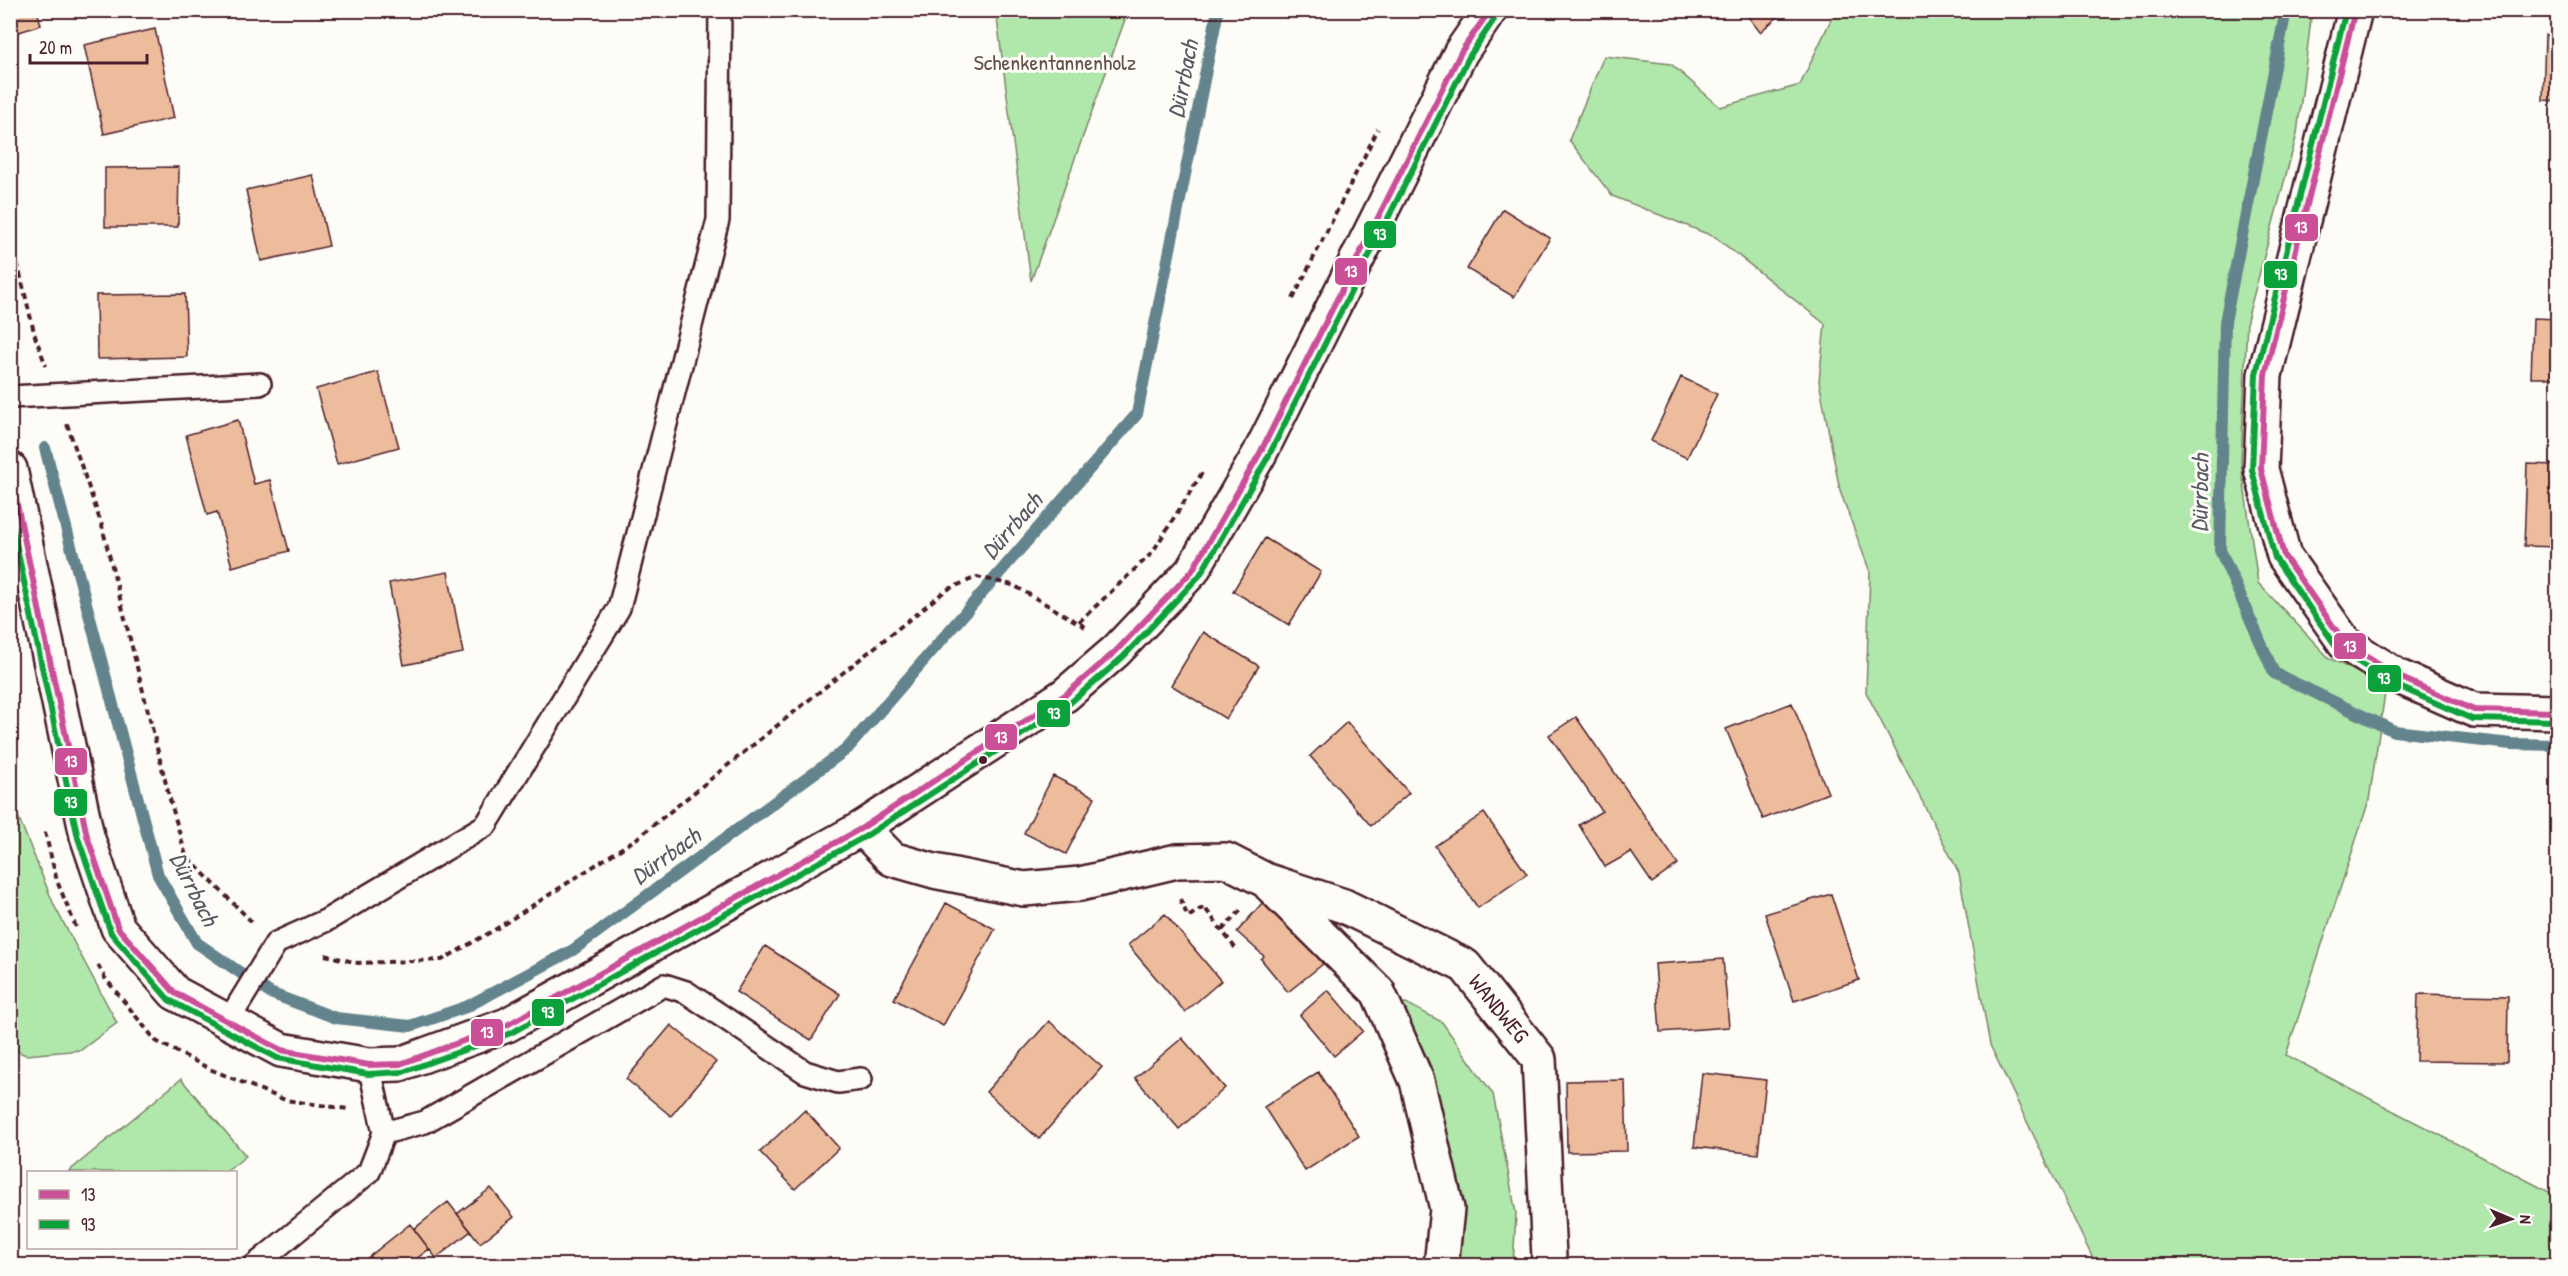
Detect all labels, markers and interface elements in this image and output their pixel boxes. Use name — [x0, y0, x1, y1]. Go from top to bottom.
scale bar — [30, 27, 147, 65]
text: 20 m — [39, 35, 72, 60]
water label: Dürrbach — [1159, 36, 1206, 120]
park label: Schenkentannenholz — [974, 47, 1136, 77]
line badge: 13 — [2284, 213, 2319, 242]
text: 13 — [2295, 216, 2307, 238]
line badge: 93 — [1363, 220, 1397, 249]
text: 93 — [1373, 223, 1387, 245]
line badge: 13 — [1334, 257, 1368, 286]
text: 13 — [1345, 260, 1357, 282]
line badge: 93 — [2263, 260, 2298, 289]
text: 93 — [2274, 263, 2288, 285]
water label: Dürrbach — [2182, 452, 2216, 532]
water label: Dürrbach — [974, 484, 1050, 565]
line badge: 13 — [2333, 632, 2367, 660]
text: 13 — [2344, 635, 2356, 657]
line badge: 93 — [2367, 664, 2402, 693]
text: 93 — [2377, 667, 2391, 689]
line badge: 93 — [1036, 699, 1071, 728]
text: 93 — [1047, 702, 1061, 724]
line badge: 13 — [984, 723, 1018, 751]
text: 13 — [995, 726, 1007, 748]
line badge: 13 — [54, 747, 88, 776]
text: 13 — [65, 750, 77, 772]
unlabelled marker — [977, 754, 989, 766]
line badge: 93 — [53, 788, 88, 817]
text: 93 — [64, 791, 78, 813]
water label: Dürrbach — [624, 818, 708, 891]
water label: Dürrbach — [163, 846, 228, 932]
street label: WANDWEG — [1462, 967, 1536, 1049]
line badge: 93 — [531, 998, 565, 1027]
text: 93 — [541, 1001, 555, 1023]
line badge: 13 — [470, 1018, 504, 1047]
text: 13 — [481, 1021, 493, 1043]
legend — [27, 1171, 237, 1249]
text: 13 — [81, 1182, 96, 1207]
north arrow — [2481, 1189, 2541, 1249]
text: 93 — [81, 1212, 96, 1237]
text: N — [2515, 1215, 2537, 1225]

